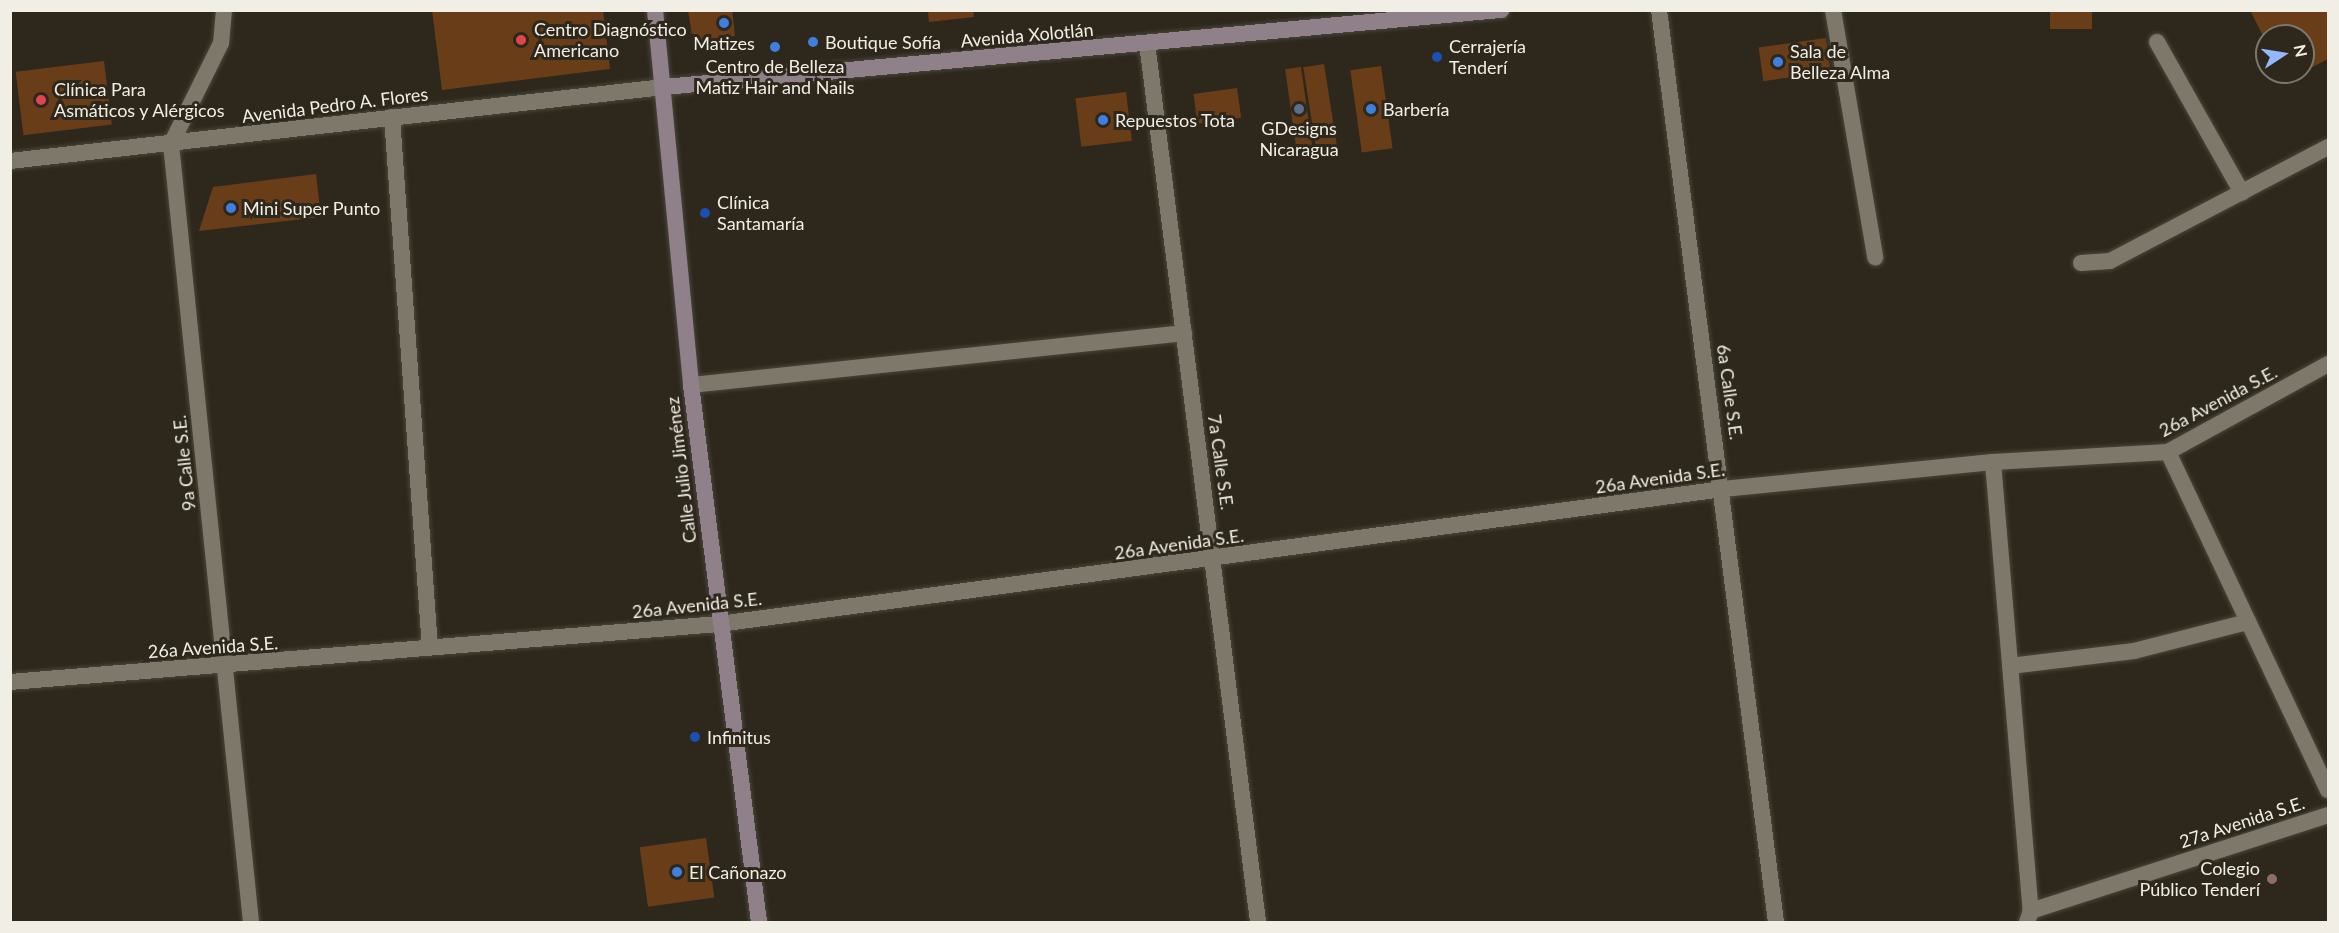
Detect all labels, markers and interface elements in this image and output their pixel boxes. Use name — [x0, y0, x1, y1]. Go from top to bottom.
marker: Matizes — [717, 16, 731, 30]
street label: Avenida Xolotlán — [960, 18, 1094, 52]
place label: Centro Diagnóstico Americano — [534, 19, 687, 62]
north arrow — [2255, 24, 2315, 84]
marker: Centro Diagnóstico Americano — [512, 31, 530, 49]
place label: Boutique Sofía — [825, 31, 941, 53]
place label: Matizes — [693, 32, 755, 54]
marker: Boutique Sofía — [806, 35, 820, 49]
place label: Cerrajería Tenderí — [1449, 36, 1526, 78]
marker: Centro de Belleza Matiz Hair and Nails — [768, 40, 782, 54]
place label: Sala de Belleza Alma — [1790, 41, 1891, 84]
text: N — [2291, 43, 2312, 59]
marker: Cerrajería Tenderí — [1430, 50, 1444, 64]
marker: Sala de Belleza Alma — [1771, 55, 1785, 69]
place label: Centro de Belleza Matiz Hair and Nails — [695, 56, 855, 98]
place label: Clínica Para Asmáticos y Alérgicos — [54, 79, 226, 122]
street label: Avenida Pedro A. Flores — [240, 83, 430, 127]
marker: Clínica Para Asmáticos y Alérgicos — [32, 91, 50, 109]
place label: Barbería — [1383, 98, 1449, 120]
marker: GDesigns Nicaragua — [1292, 102, 1306, 116]
marker: Barbería — [1364, 102, 1378, 116]
place label: Repuestos Tota — [1115, 109, 1236, 131]
marker: Repuestos Tota — [1096, 113, 1110, 127]
place label: GDesigns Nicaragua — [1259, 118, 1339, 160]
place label: Clínica Santamaría — [717, 192, 804, 234]
place label: Mini Super Punto — [243, 197, 381, 219]
marker: Mini Super Punto — [224, 201, 238, 215]
marker: Clínica Santamaría — [698, 206, 712, 220]
street label: 6a Calle S.E. — [1713, 343, 1747, 441]
street label: 26a Avenida S.E. — [2155, 361, 2281, 441]
street label: Calle Julio Jiménez — [661, 395, 701, 545]
street label: 7a Calle S.E. — [1204, 413, 1238, 511]
street label: 9a Calle S.E. — [168, 414, 200, 512]
street label: 26a Avenida S.E. — [1594, 458, 1726, 498]
street label: 26a Avenida S.E. — [1113, 524, 1245, 564]
street label: 26a Avenida S.E. — [631, 587, 763, 623]
street label: 26a Avenida S.E. — [147, 632, 279, 662]
place label: Infinitus — [707, 726, 771, 748]
marker: Infinitus — [688, 730, 702, 744]
street label: 27a Avenida S.E. — [2176, 791, 2308, 853]
place label: Colegio Público Tenderí — [2139, 858, 2260, 900]
place label: El Cañonazo — [689, 861, 787, 883]
marker: El Cañonazo — [670, 865, 684, 879]
marker: Colegio Público Tenderí — [2265, 872, 2279, 886]

